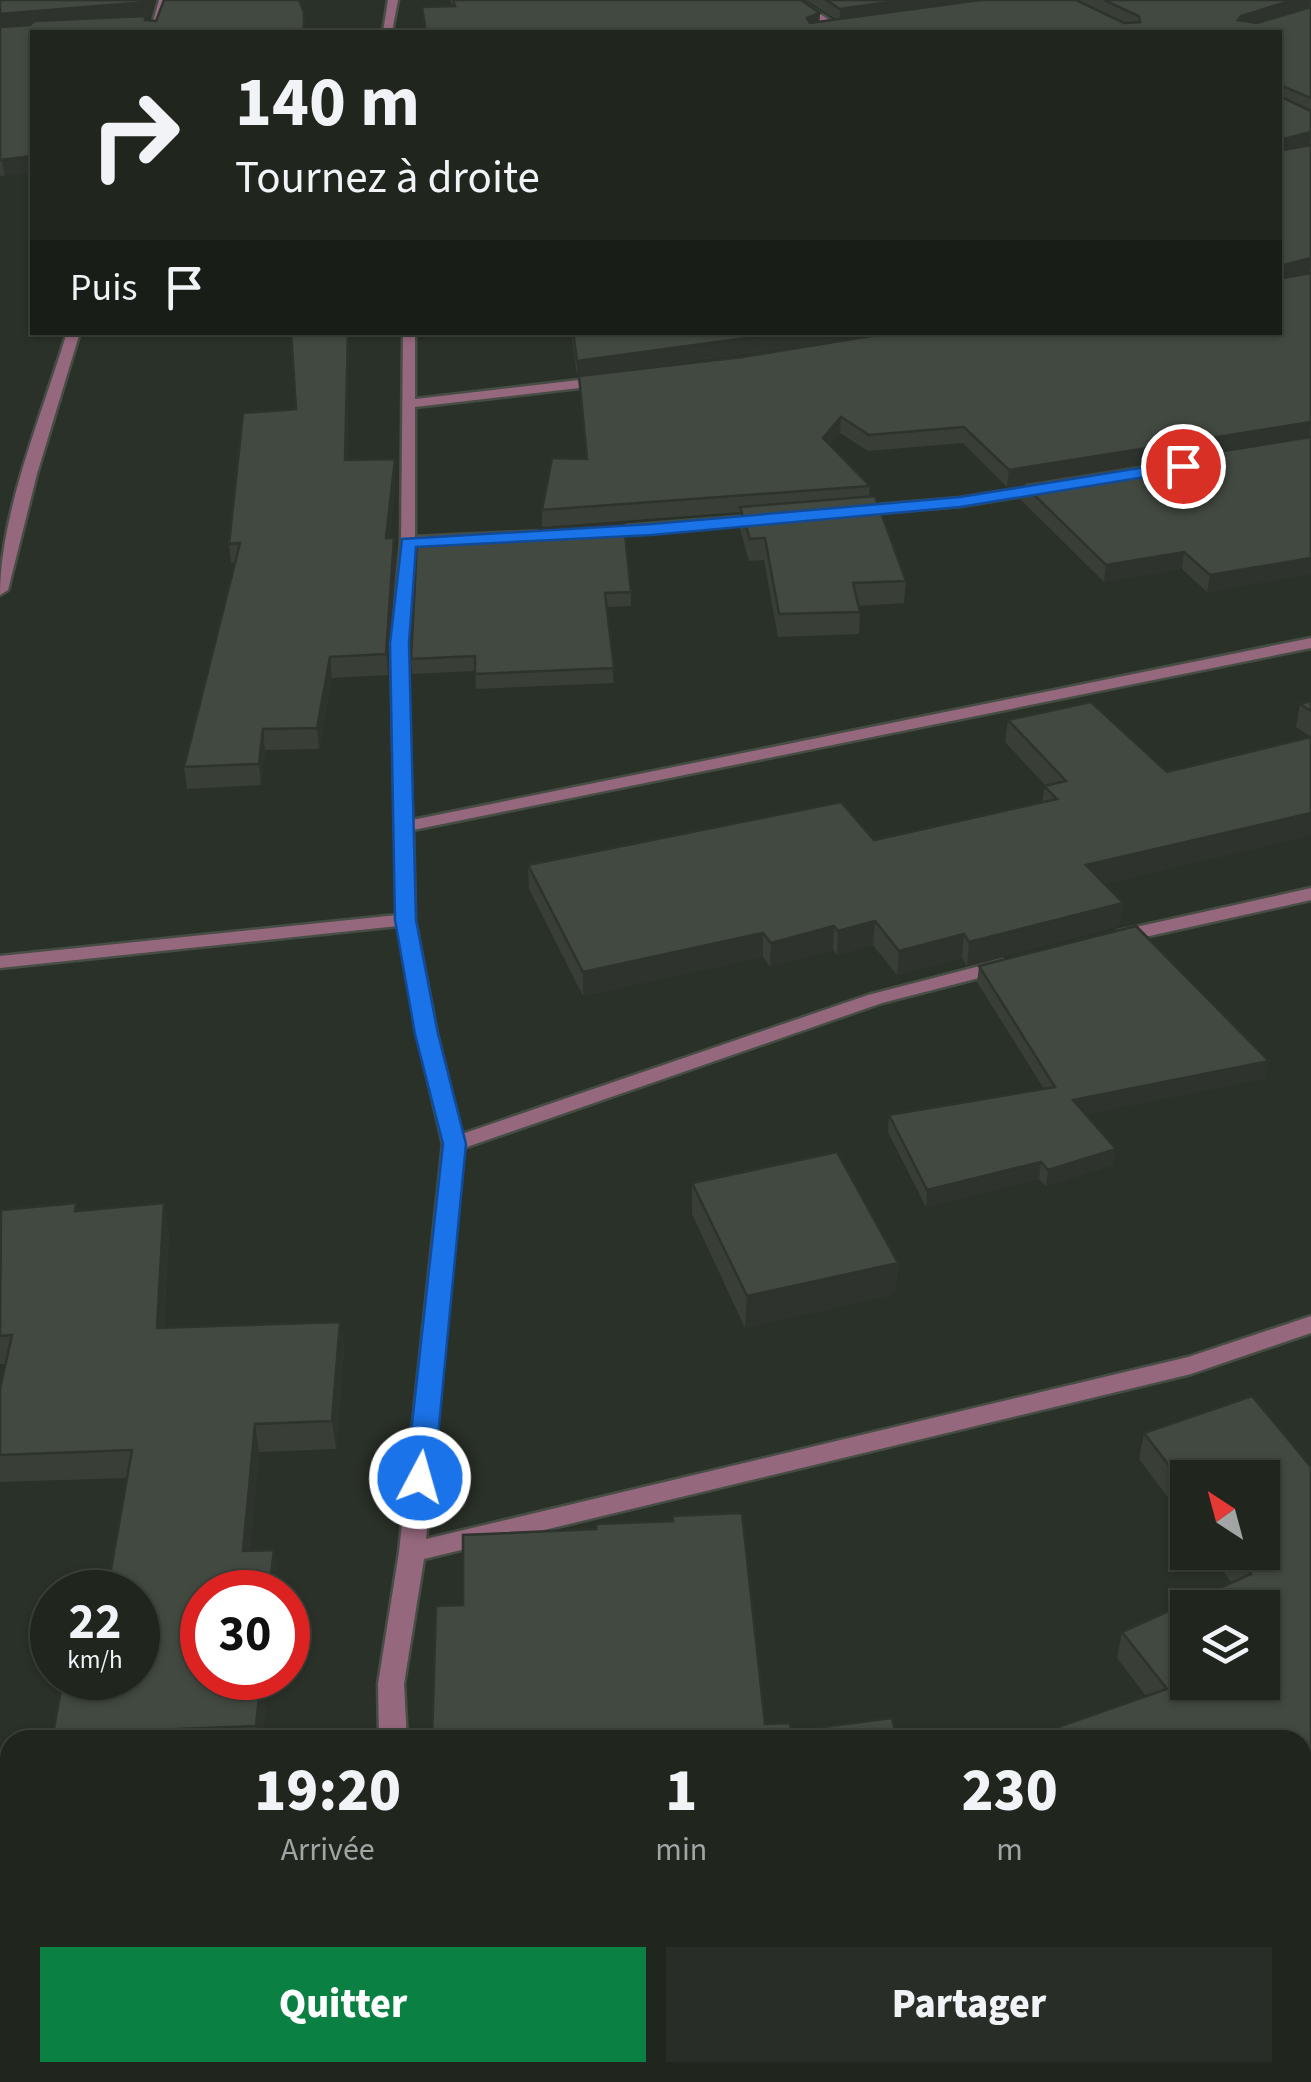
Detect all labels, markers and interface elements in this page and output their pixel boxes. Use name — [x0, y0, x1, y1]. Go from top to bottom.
text: 140 m — [235, 53, 420, 153]
icon: right — [70, 70, 200, 200]
text: Tournez à droite — [235, 146, 540, 210]
icon: arrive — [157, 260, 212, 315]
text: Puis — [70, 261, 137, 315]
pin — [1141, 424, 1226, 509]
icon: arrive — [1156, 439, 1211, 494]
position arrow — [368, 1426, 472, 1530]
north arrow — [1170, 1460, 1280, 1570]
map controls — [1170, 1460, 1280, 1700]
speed limit sign: 30 — [180, 1570, 310, 1700]
text: 22 — [69, 1587, 121, 1658]
button: layers — [1170, 1590, 1280, 1700]
text: km/h — [67, 1642, 123, 1678]
text: 19:20 — [254, 1749, 401, 1834]
text: 1 — [665, 1749, 697, 1834]
text: 230 — [962, 1749, 1058, 1834]
text: Arrivée — [281, 1827, 375, 1873]
text: min — [655, 1827, 707, 1873]
text: m — [996, 1827, 1023, 1873]
button: Quitter — [40, 1947, 646, 2062]
button: Partager — [666, 1947, 1272, 2062]

